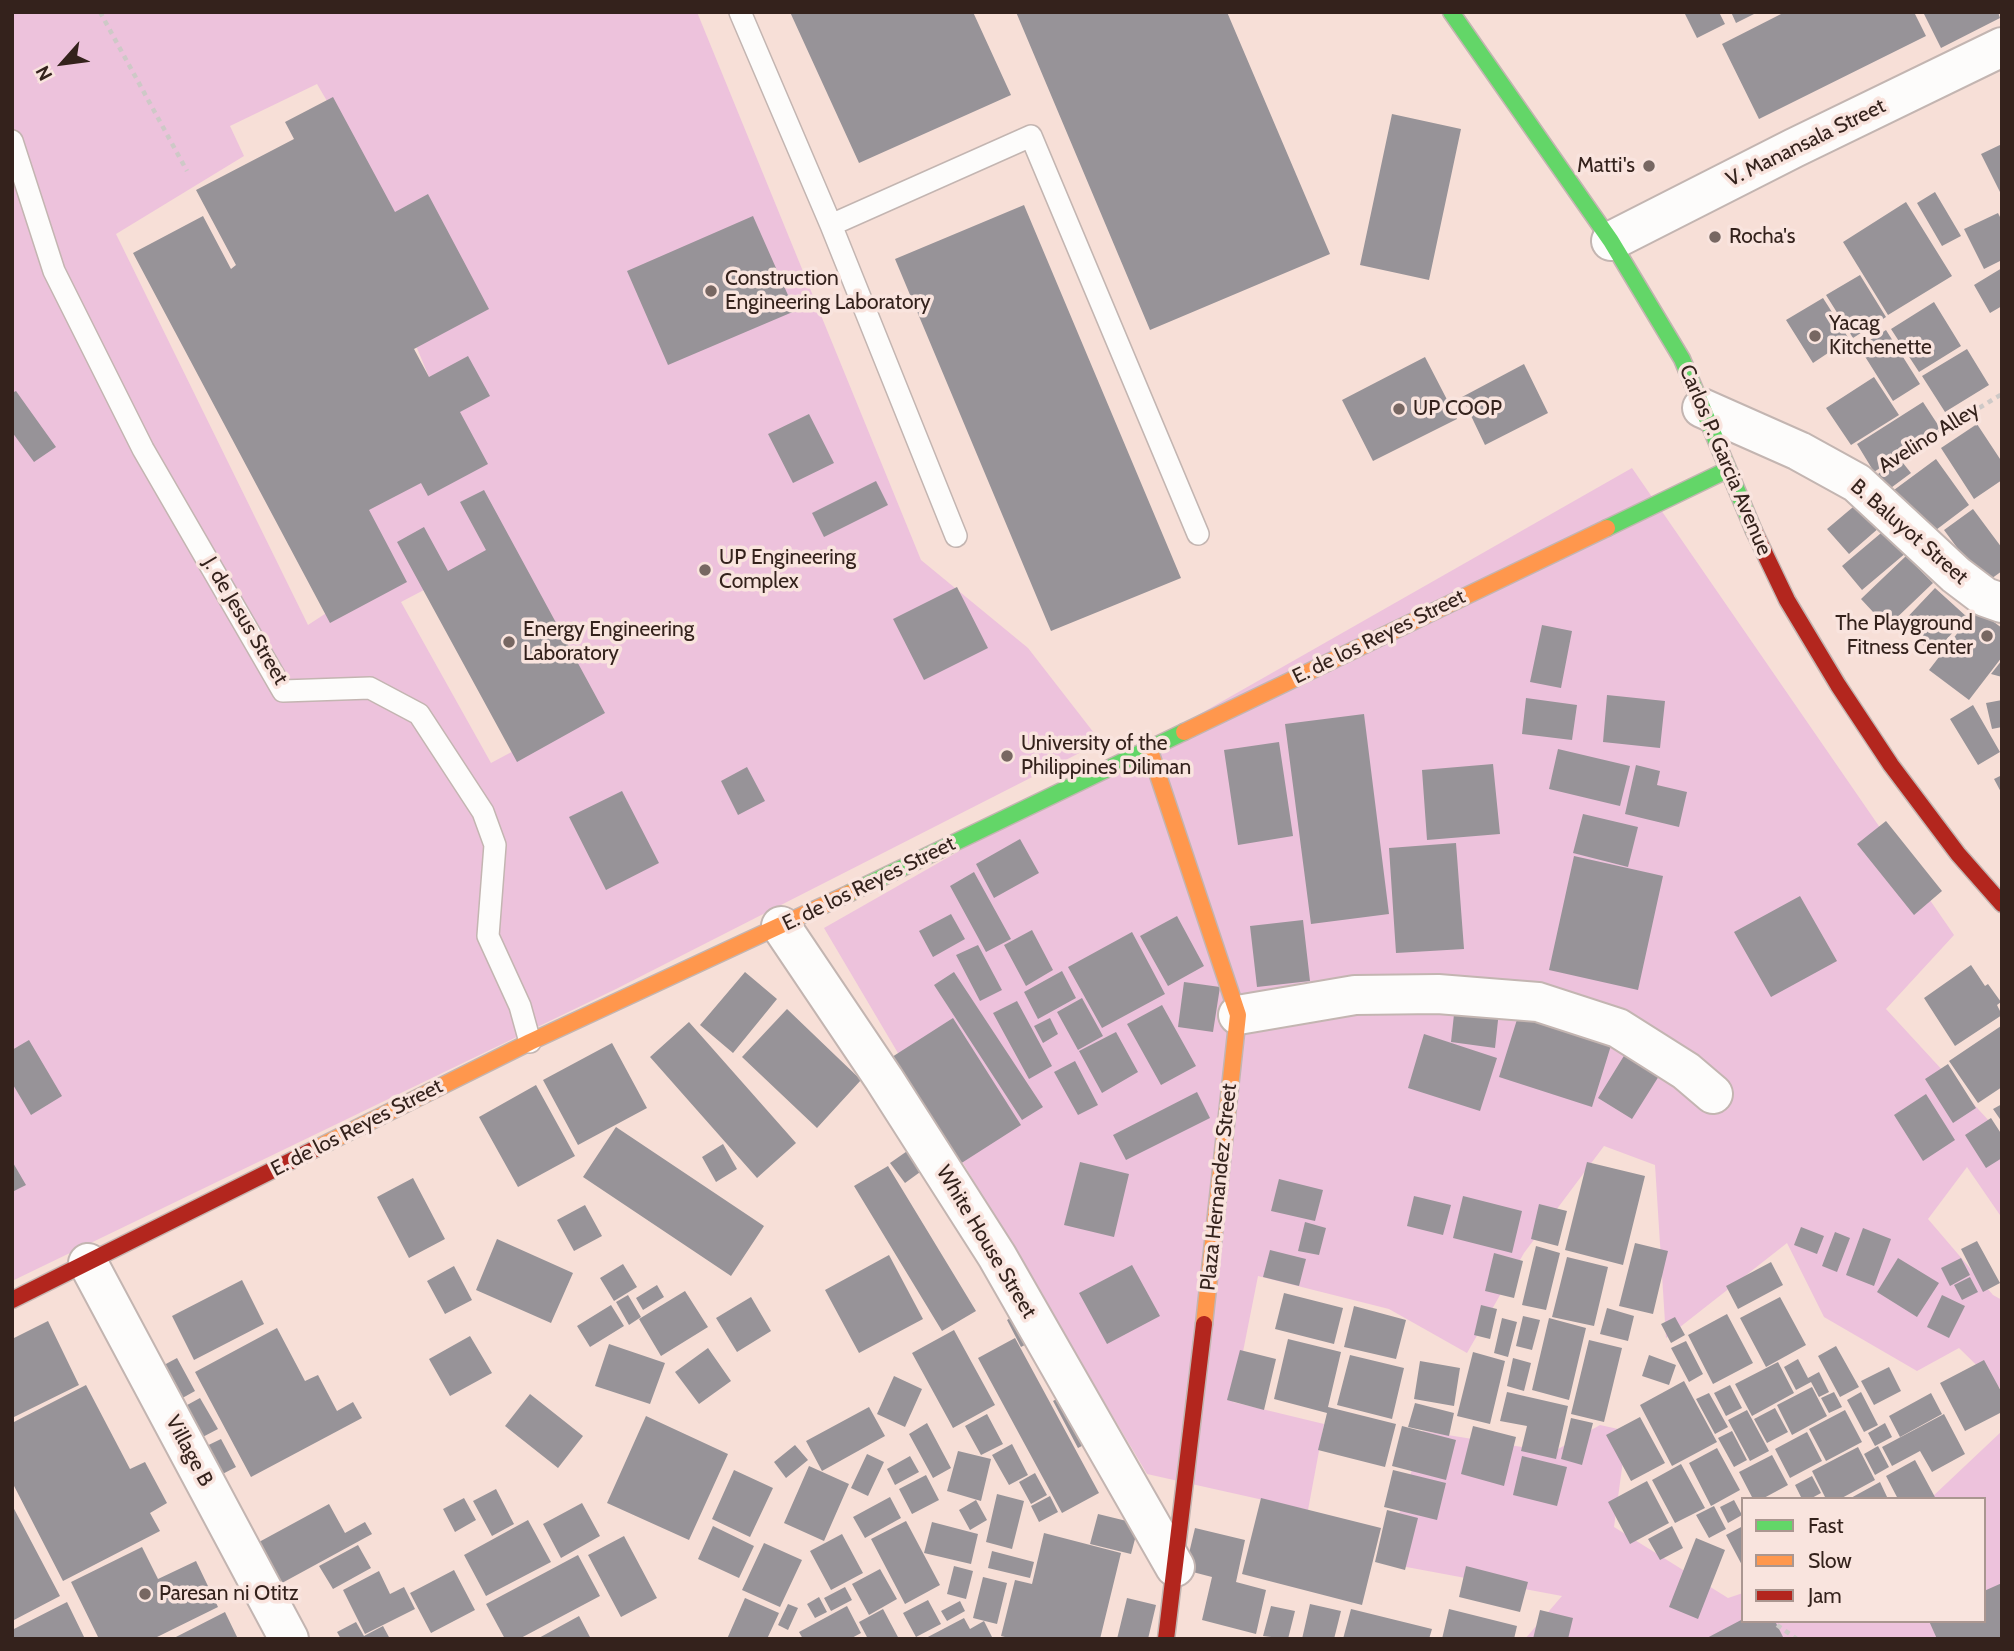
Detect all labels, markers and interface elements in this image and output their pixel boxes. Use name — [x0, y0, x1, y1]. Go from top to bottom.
north arrow — [28, 28, 98, 98]
text: N — [31, 62, 57, 84]
street label: V. Manansala Street — [1722, 94, 1890, 192]
place label: Matti's — [1577, 153, 1635, 179]
marker: Matti's — [1641, 158, 1657, 174]
place label: Rocha's — [1729, 224, 1795, 250]
marker: Rocha's — [1707, 229, 1723, 245]
place label: Construction Engineering Laboratory — [725, 266, 931, 316]
marker: Construction Engineering Laboratory — [703, 283, 719, 299]
place label: Yacag Kitchenette — [1829, 311, 1932, 361]
marker: Yacag Kitchenette — [1807, 328, 1823, 344]
street label: Carlos P. Garcia Avenue — [1673, 361, 1777, 559]
place label: UP COOP — [1413, 396, 1502, 422]
street label: Avelino Alley — [1874, 397, 1984, 479]
marker: UP COOP — [1391, 401, 1407, 417]
street label: B. Baluyot Street — [1845, 474, 1973, 590]
place label: UP Engineering Complex — [719, 545, 856, 595]
street label: J. de Jesus Street — [197, 553, 293, 689]
marker: UP Engineering Complex — [697, 562, 713, 578]
street label: E. de los Reyes Street — [1288, 584, 1470, 690]
place label: The Playground Fitness Center — [1835, 611, 1973, 661]
place label: Energy Engineering Laboratory — [523, 617, 694, 667]
marker: The Playground Fitness Center — [1979, 628, 1995, 644]
marker: Energy Engineering Laboratory — [501, 634, 517, 650]
place label: University of the Philippines Diliman — [1021, 731, 1191, 781]
marker: University of the Philippines Diliman — [999, 748, 1015, 764]
street label: E. de los Reyes Street — [778, 831, 960, 937]
street label: E. de los Reyes Street — [267, 1074, 447, 1182]
street label: Plaza Hernandez Street — [1196, 1082, 1242, 1292]
street label: White House Street — [931, 1161, 1041, 1323]
street label: Village B — [160, 1411, 218, 1491]
legend — [1741, 1497, 1986, 1623]
text: Fast — [1808, 1513, 1844, 1538]
text: Slow — [1808, 1548, 1852, 1573]
place label: Paresan ni Otitz — [159, 1581, 299, 1607]
text: Jam — [1808, 1583, 1842, 1608]
marker: Paresan ni Otitz — [137, 1586, 153, 1602]

